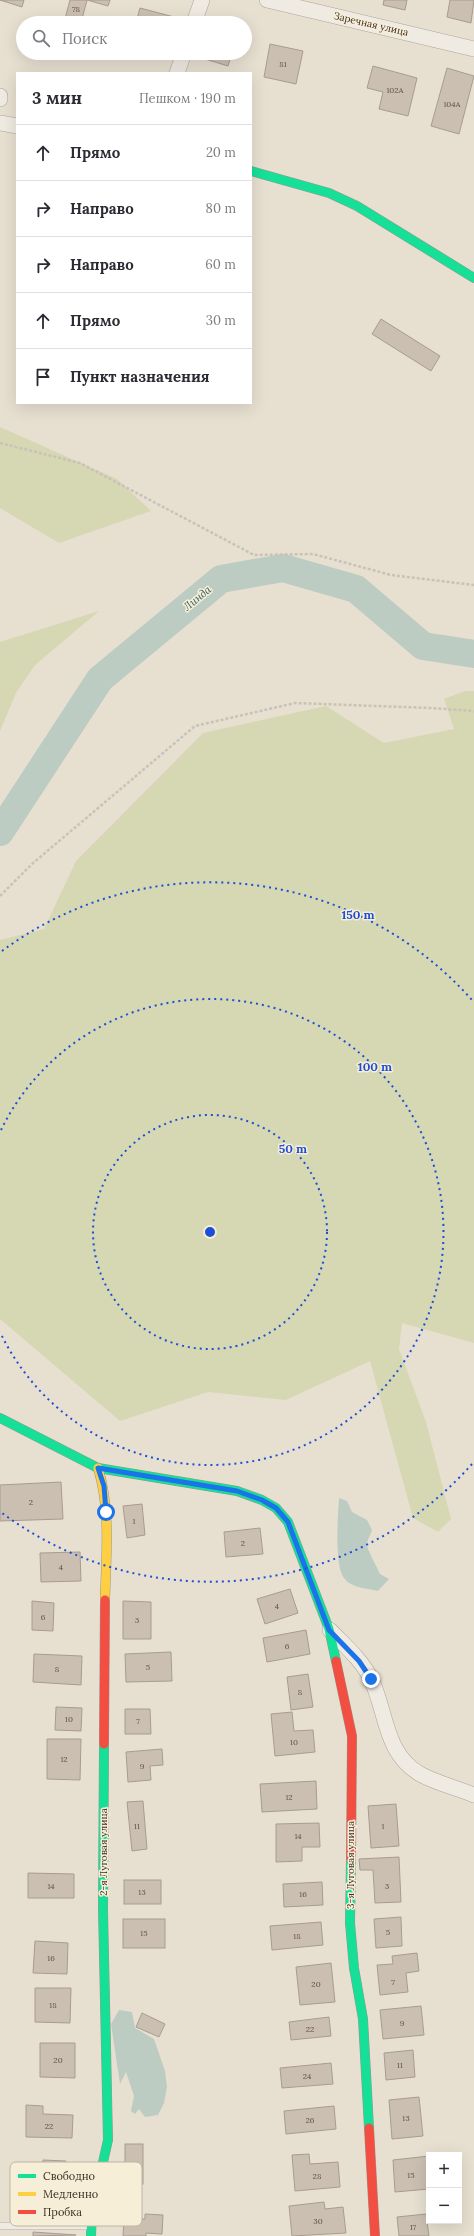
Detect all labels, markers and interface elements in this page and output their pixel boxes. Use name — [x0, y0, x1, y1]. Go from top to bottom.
house number: 78 — [72, 4, 81, 14]
street label: Заречная улица — [332, 9, 410, 39]
search box — [16, 16, 252, 60]
icon: search — [30, 27, 52, 49]
text: Поиск — [62, 29, 107, 48]
house number: 81 — [279, 59, 287, 69]
house number: 102А — [386, 85, 405, 95]
text: 3 мин — [32, 87, 82, 109]
text: Пешком · 190 m — [139, 90, 236, 107]
house number: 104А — [443, 99, 462, 109]
icon: ahead — [32, 142, 54, 164]
text: Прямо — [70, 143, 120, 162]
text: 20 m — [206, 144, 236, 161]
icon: right — [32, 198, 54, 220]
text: Направо — [70, 199, 134, 218]
text: 80 m — [206, 200, 236, 217]
icon: right — [32, 254, 54, 276]
text: Направо — [70, 255, 134, 274]
text: 60 m — [205, 256, 236, 273]
icon: ahead — [32, 310, 54, 332]
text: Прямо — [70, 311, 120, 330]
text: 30 m — [206, 312, 236, 329]
icon: arrive — [32, 366, 54, 388]
text: Пункт назначения — [70, 367, 210, 386]
water label: Линда — [180, 582, 215, 614]
text: 150 m — [341, 907, 375, 922]
text: 100 m — [358, 1059, 392, 1074]
text: 50 m — [279, 1141, 307, 1156]
centre of rings — [203, 1225, 217, 1239]
house number: 2 — [29, 1497, 33, 1507]
route start — [97, 1503, 115, 1521]
house number: 1 — [133, 1516, 136, 1526]
house number: 2 — [241, 1538, 245, 1548]
house number: 4 — [59, 1562, 64, 1572]
house number: 4 — [275, 1601, 280, 1611]
house number: 6 — [41, 1612, 46, 1622]
house number: 3 — [135, 1615, 140, 1625]
house number: 6 — [285, 1641, 290, 1651]
house number: 5 — [146, 1662, 150, 1672]
house number: 8 — [55, 1664, 60, 1674]
route end — [362, 1670, 380, 1688]
house number: 8 — [298, 1687, 303, 1697]
house number: 10 — [65, 1714, 73, 1724]
house number: 7 — [136, 1716, 140, 1726]
house number: 10 — [290, 1737, 298, 1747]
house number: 12 — [60, 1754, 68, 1764]
house number: 9 — [140, 1761, 145, 1771]
house number: 12 — [285, 1792, 293, 1802]
street label: 2-я Луговая улица — [97, 1808, 110, 1896]
house number: 11 — [134, 1821, 140, 1831]
street label: 3-я Луговая улица — [344, 1821, 357, 1909]
house number: 1 — [382, 1821, 385, 1831]
house number: 14 — [294, 1831, 302, 1841]
house number: 14 — [47, 1881, 55, 1891]
house number: 3 — [385, 1881, 390, 1891]
house number: 13 — [138, 1887, 146, 1897]
house number: 16 — [299, 1889, 307, 1899]
house number: 5 — [386, 1927, 390, 1937]
house number: 15 — [140, 1928, 148, 1938]
house number: 18 — [293, 1931, 301, 1941]
house number: 16 — [47, 1953, 55, 1963]
house number: 7 — [391, 1977, 395, 1987]
house number: 20 — [311, 1979, 321, 1989]
house number: 18 — [49, 2000, 57, 2010]
house number: 9 — [400, 2018, 405, 2028]
house number: 22 — [306, 2024, 314, 2034]
house number: 20 — [53, 2055, 63, 2065]
house number: 11 — [397, 2060, 403, 2070]
house number: 24 — [303, 2071, 312, 2081]
house number: 13 — [402, 2113, 410, 2123]
house number: 26 — [306, 2115, 315, 2125]
house number: 22 — [45, 2121, 53, 2131]
map controls — [426, 2152, 462, 2224]
button: + — [426, 2152, 462, 2188]
legend — [10, 2162, 142, 2226]
text: Свободно — [43, 2169, 95, 2183]
house number: 15 — [407, 2170, 415, 2180]
house number: 28 — [313, 2171, 322, 2181]
text: Медленно — [43, 2187, 98, 2201]
button: − — [426, 2188, 462, 2224]
text: Пробка — [43, 2205, 82, 2219]
house number: 30 — [313, 2216, 323, 2226]
house number: 17 — [410, 2222, 417, 2232]

